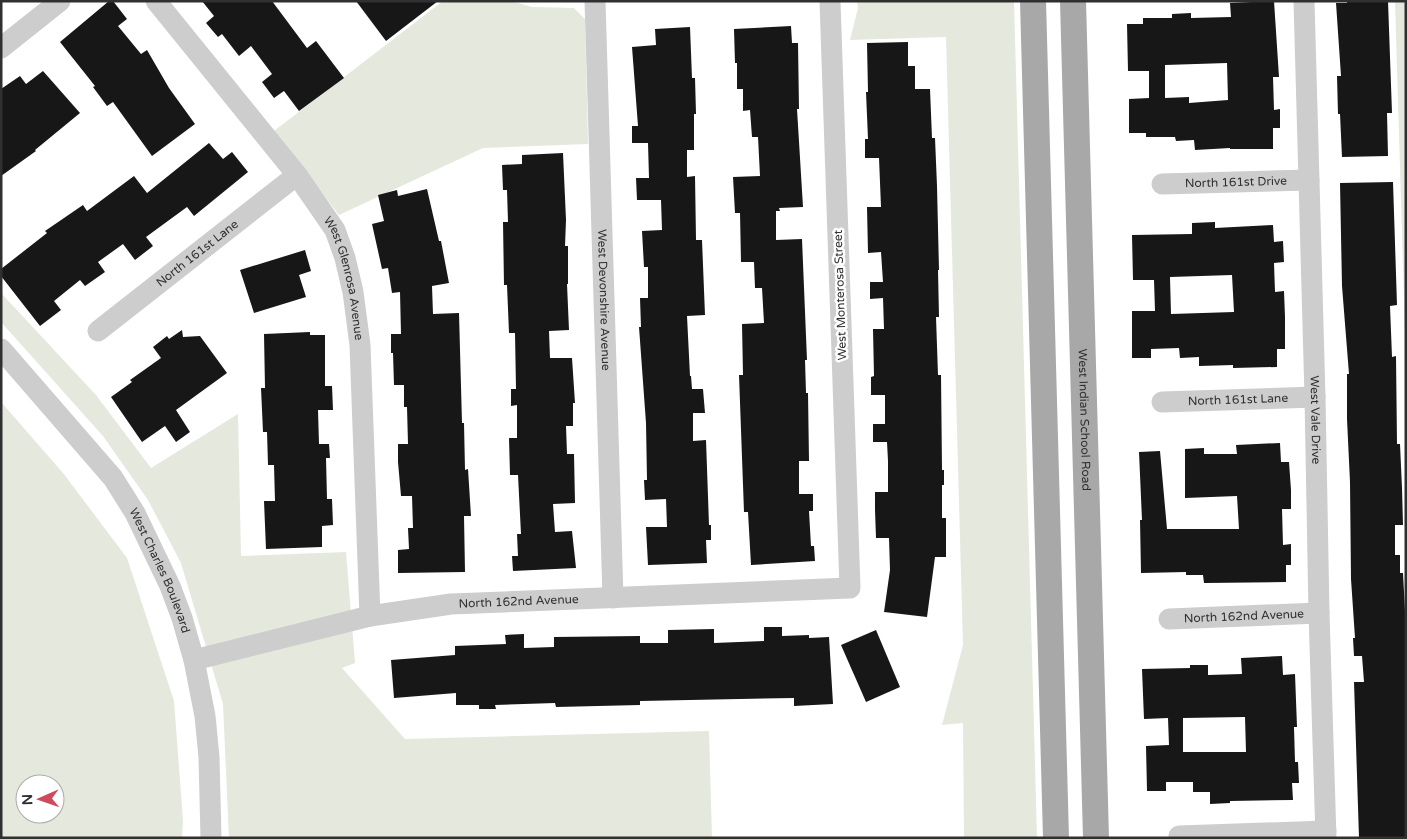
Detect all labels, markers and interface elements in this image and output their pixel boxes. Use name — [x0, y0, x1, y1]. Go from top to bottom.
street label: North 161st Drive — [1185, 174, 1287, 190]
street label: West Glenrosa Avenue — [321, 214, 366, 341]
street label: North 161st Lane — [153, 217, 241, 290]
street label: West Devonshire Avenue — [595, 229, 613, 371]
street label: West Monterosa Street — [831, 229, 849, 361]
street label: West Indian School Road — [1076, 349, 1093, 491]
street label: West Vale Drive — [1307, 375, 1323, 465]
street label: North 161st Lane — [1188, 391, 1288, 408]
street label: West Charles Boulevard — [127, 506, 193, 635]
street label: North 162nd Avenue — [458, 592, 579, 611]
street label: North 162nd Avenue — [1184, 607, 1304, 625]
north arrow — [15, 774, 65, 824]
text: N — [19, 794, 36, 805]

